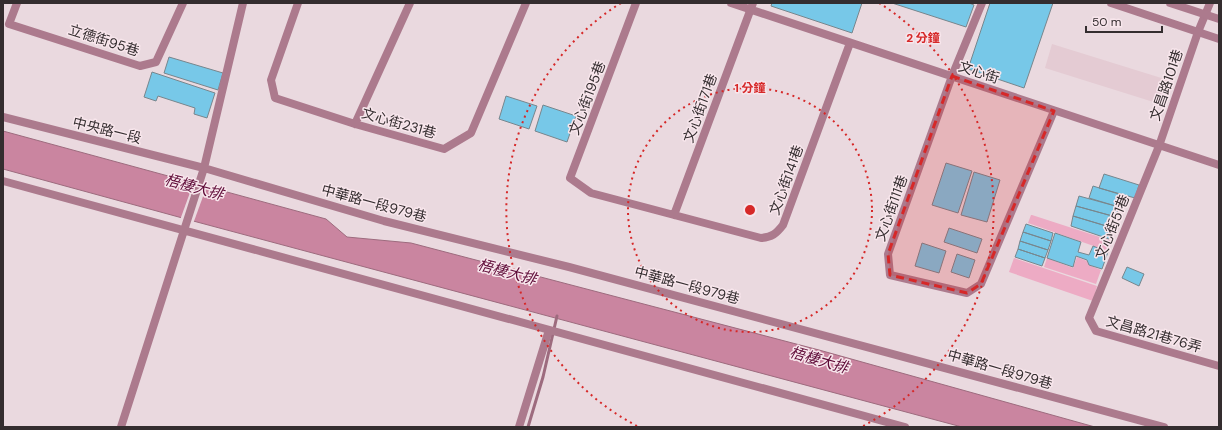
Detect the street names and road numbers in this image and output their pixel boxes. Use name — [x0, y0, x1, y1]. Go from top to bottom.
street label: 立德街95巷 — [66, 20, 142, 60]
street label: 文昌路101巷 — [1145, 47, 1187, 123]
street label: 文心街 — [956, 57, 1002, 87]
street label: 文心街195巷 — [565, 59, 609, 137]
street label: 文心街171巷 — [679, 71, 721, 145]
street label: 文心街231巷 — [360, 104, 438, 142]
street label: 中央路一段 — [71, 113, 143, 147]
street label: 文心街141巷 — [765, 143, 807, 217]
street label: 文心街111巷 — [871, 172, 911, 244]
street label: 中華路一段979巷 — [319, 180, 429, 226]
street label: 文心街51巷 — [1091, 192, 1133, 262]
street label: 中華路一段979巷 — [632, 262, 742, 308]
street label: 文昌路21巷76弄 — [1104, 312, 1204, 356]
street label: 中華路一段979巷 — [945, 345, 1055, 393]

